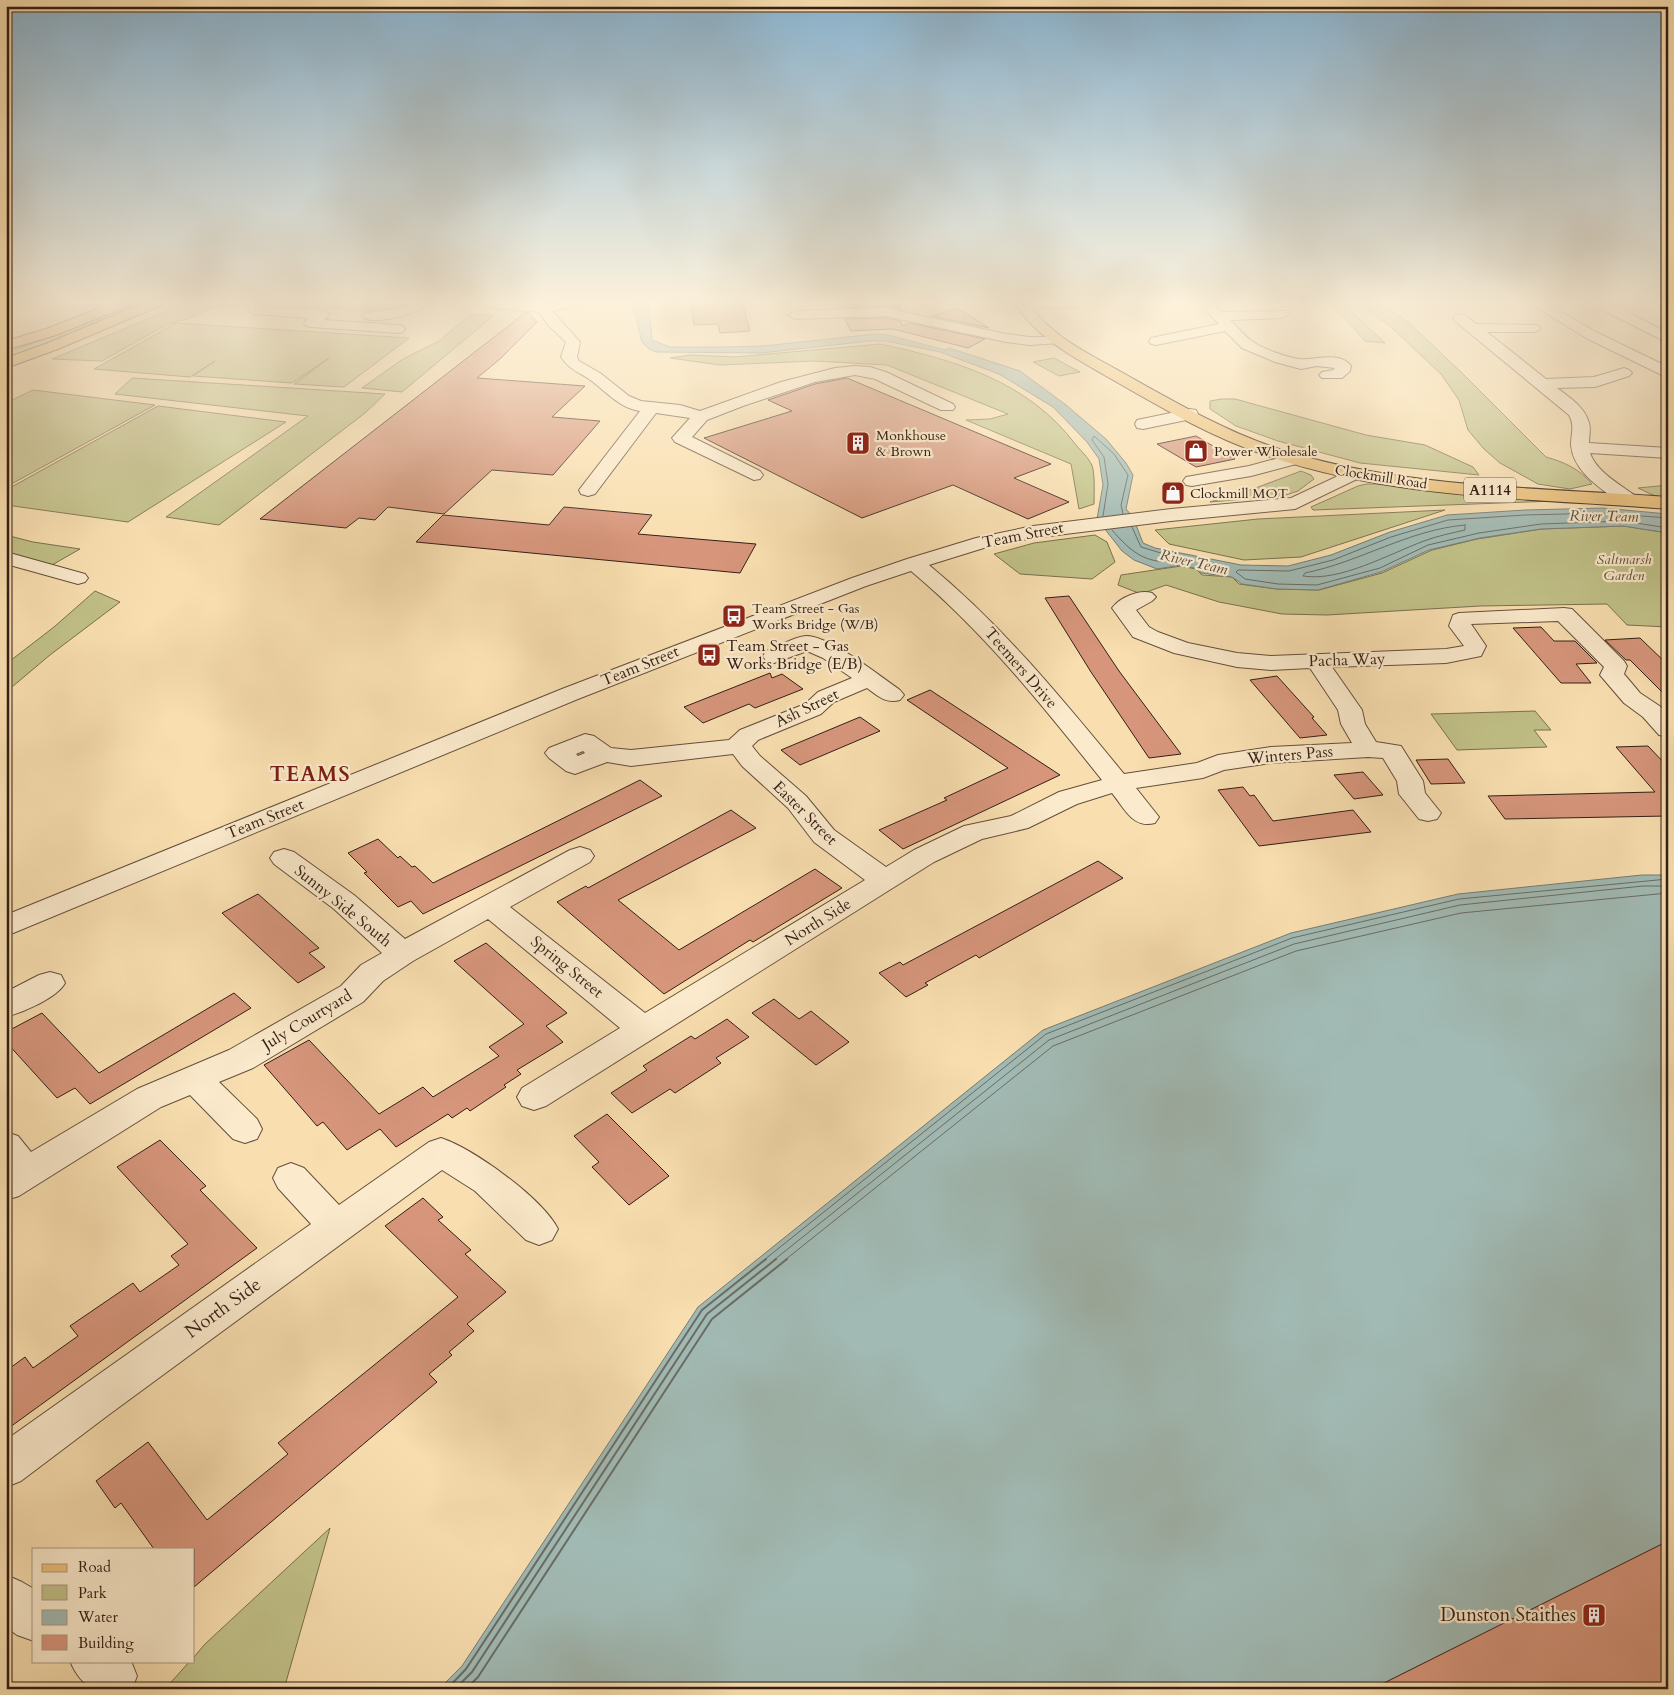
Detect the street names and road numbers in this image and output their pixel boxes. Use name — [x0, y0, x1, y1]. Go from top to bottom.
street label: Clockmill Road — [1334, 460, 1429, 494]
road number: A1114 — [1464, 478, 1516, 502]
street label: Team Street — [981, 516, 1065, 554]
street label: Teemers Drive — [979, 623, 1063, 713]
street label: Team Street — [598, 640, 682, 692]
street label: Pacha Way — [1308, 648, 1386, 672]
street label: Ash Street — [771, 683, 843, 733]
street label: Winters Pass — [1245, 740, 1334, 770]
street label: Easter Street — [768, 776, 842, 850]
street label: Team Street — [223, 793, 307, 845]
street label: Sunny Side South — [290, 860, 397, 952]
street label: North Side — [781, 893, 855, 951]
street label: Spring Street — [526, 931, 608, 1003]
street label: July Courtyard — [256, 984, 356, 1057]
street label: North Side — [180, 1271, 266, 1345]

